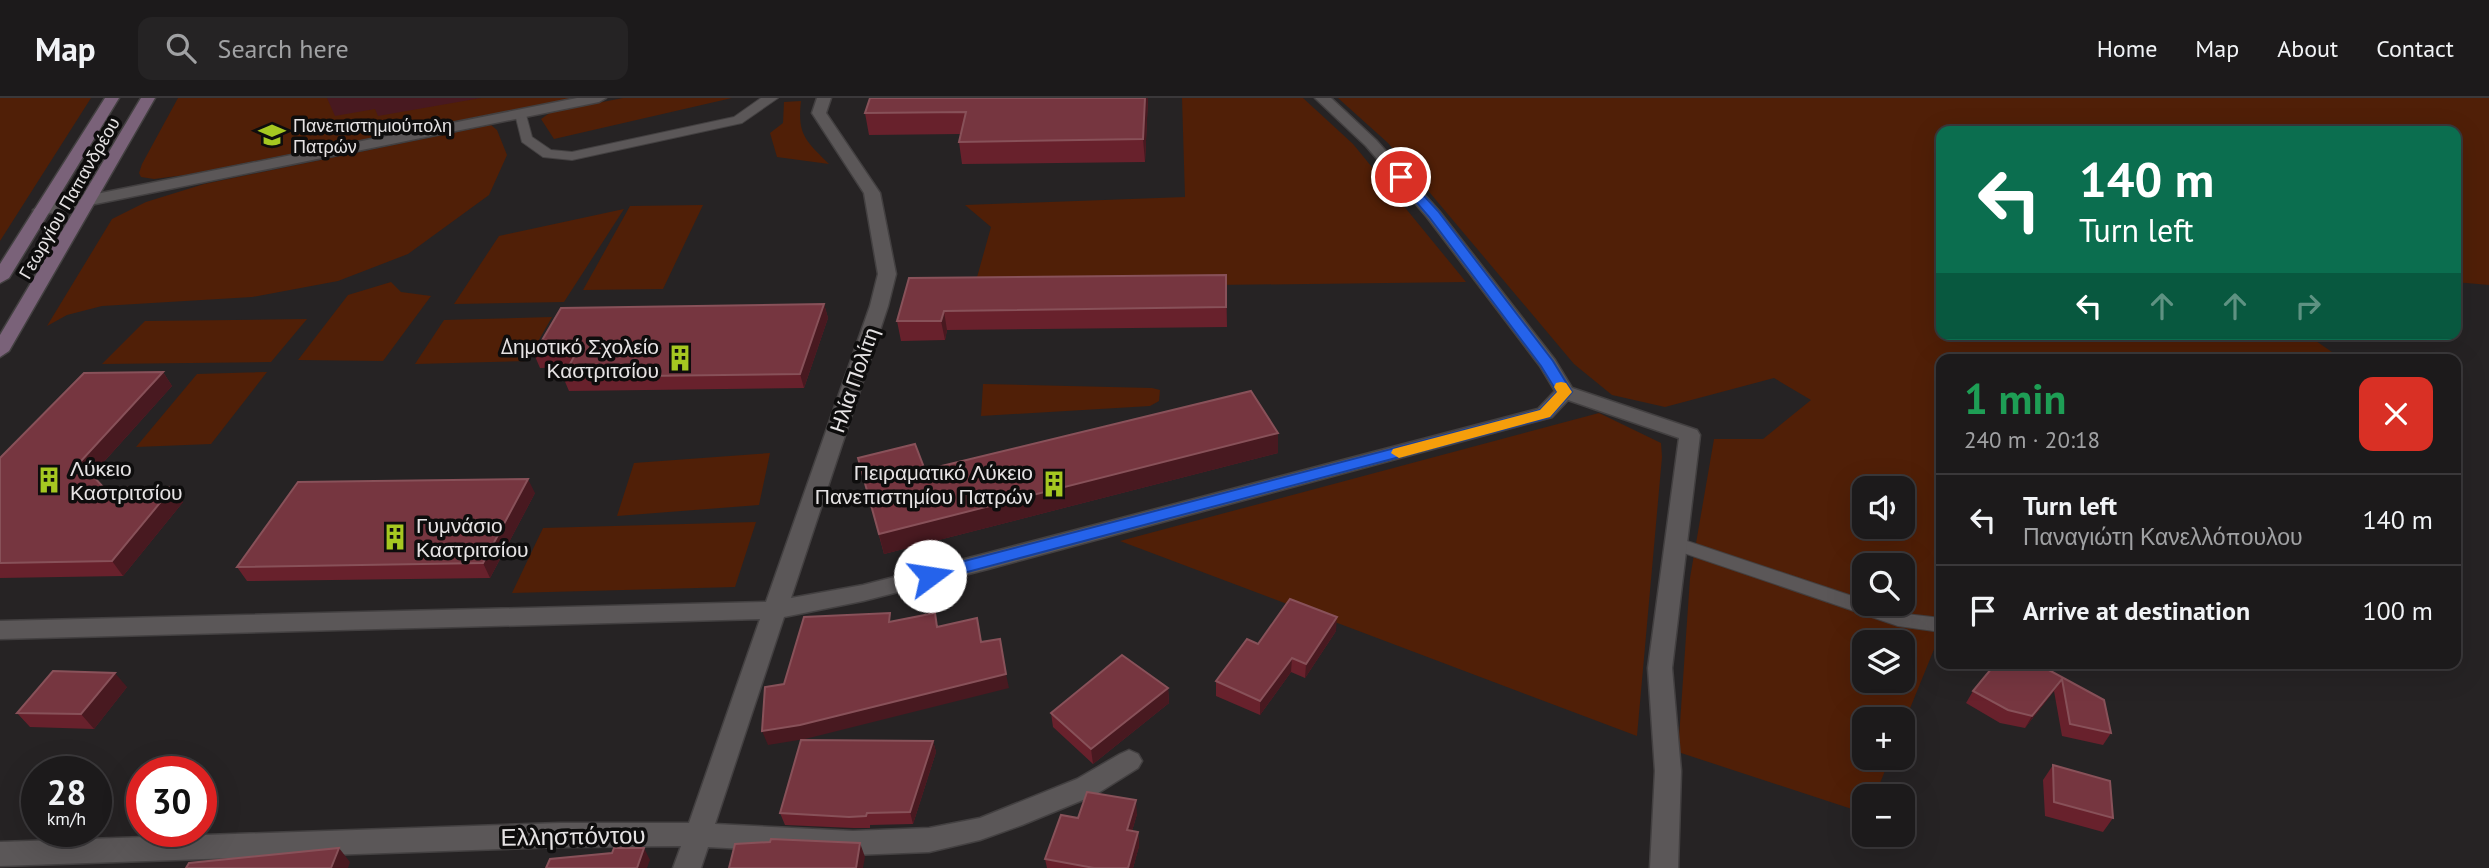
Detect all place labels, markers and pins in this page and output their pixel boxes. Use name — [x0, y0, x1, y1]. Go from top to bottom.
place label: Πανεπιστημιούπολη Πατρών — [293, 114, 452, 158]
school or university icon: Πανεπιστημιούπολη Πατρών — [257, 120, 287, 150]
pin — [1371, 147, 1431, 207]
place label: Δημοτικό Σχολείο Καστριτσίου — [501, 333, 659, 384]
building icon: Δημοτικό Σχολείο Καστριτσίου — [665, 343, 695, 373]
place label: Λύκειο Καστριτσίου — [70, 455, 183, 506]
place label: Πειραματικό Λύκειο Πανεπιστημίου Πατρών — [815, 459, 1033, 510]
building icon: Λύκειο Καστριτσίου — [34, 465, 64, 495]
building icon: Πειραματικό Λύκειο Πανεπιστημίου Πατρών — [1039, 469, 1069, 499]
place label: Γυμνάσιο Καστριτσίου — [416, 512, 529, 563]
building icon: Γυμνάσιο Καστριτσίου — [380, 522, 410, 552]

